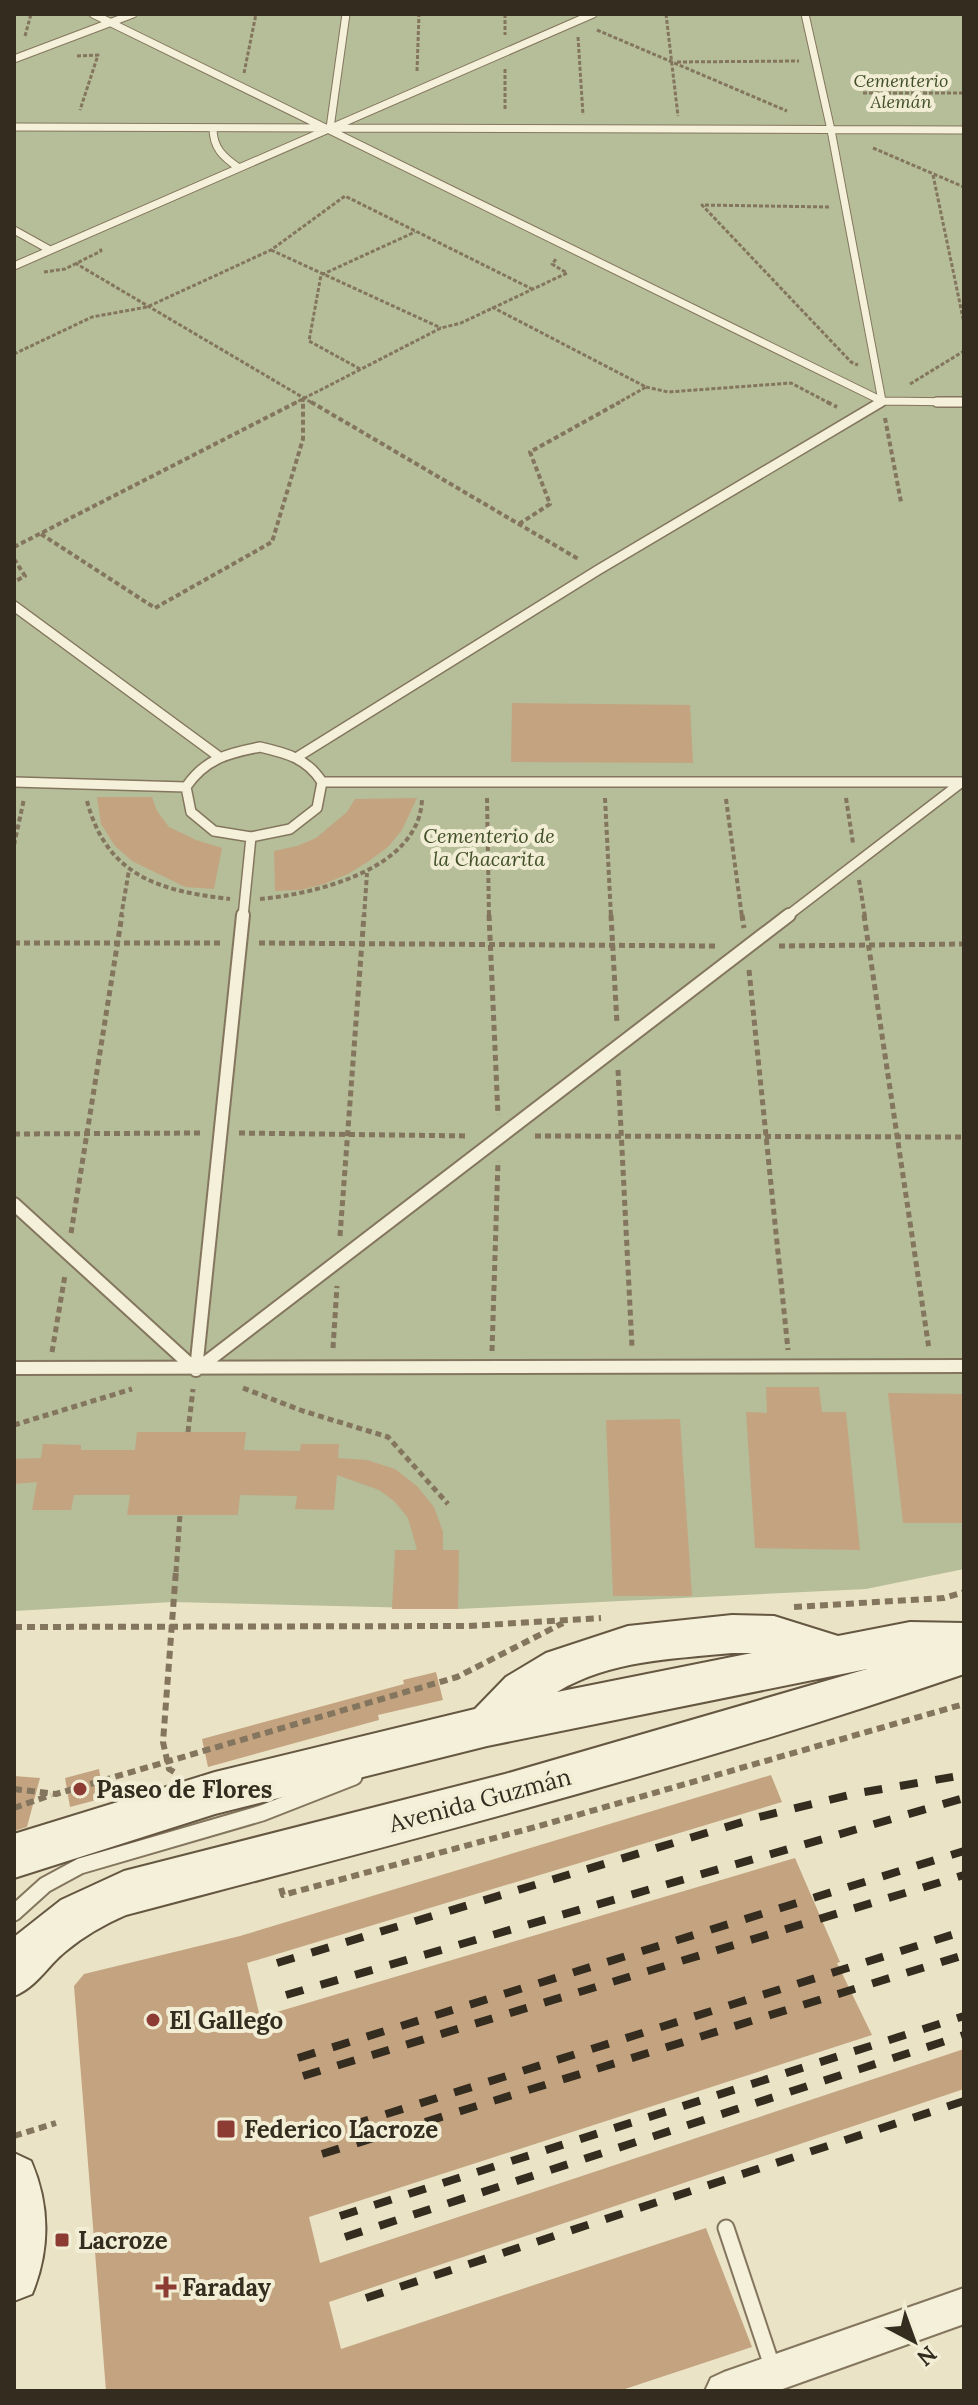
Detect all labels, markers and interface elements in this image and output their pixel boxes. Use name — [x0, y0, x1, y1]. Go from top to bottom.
park label: Cementerio Alemán — [854, 69, 948, 113]
park label: Cementerio de la Chacarita — [423, 823, 555, 871]
street label: Avenida Guzmán — [385, 1761, 574, 1839]
place label: Paseo de Flores — [96, 1774, 272, 1805]
marker: Paseo de Flores — [71, 1780, 89, 1798]
place label: El Gallego — [169, 2005, 283, 2036]
marker: El Gallego — [144, 2011, 162, 2029]
place label: Federico Lacroze — [244, 2114, 438, 2145]
marker: Federico Lacroze — [215, 2118, 237, 2140]
place label: Lacroze — [78, 2225, 168, 2256]
marker: Lacroze — [53, 2231, 71, 2249]
place label: Faraday — [182, 2272, 272, 2303]
marker: Faraday — [157, 2278, 175, 2296]
north arrow — [874, 2301, 954, 2381]
text: N — [912, 2340, 943, 2372]

